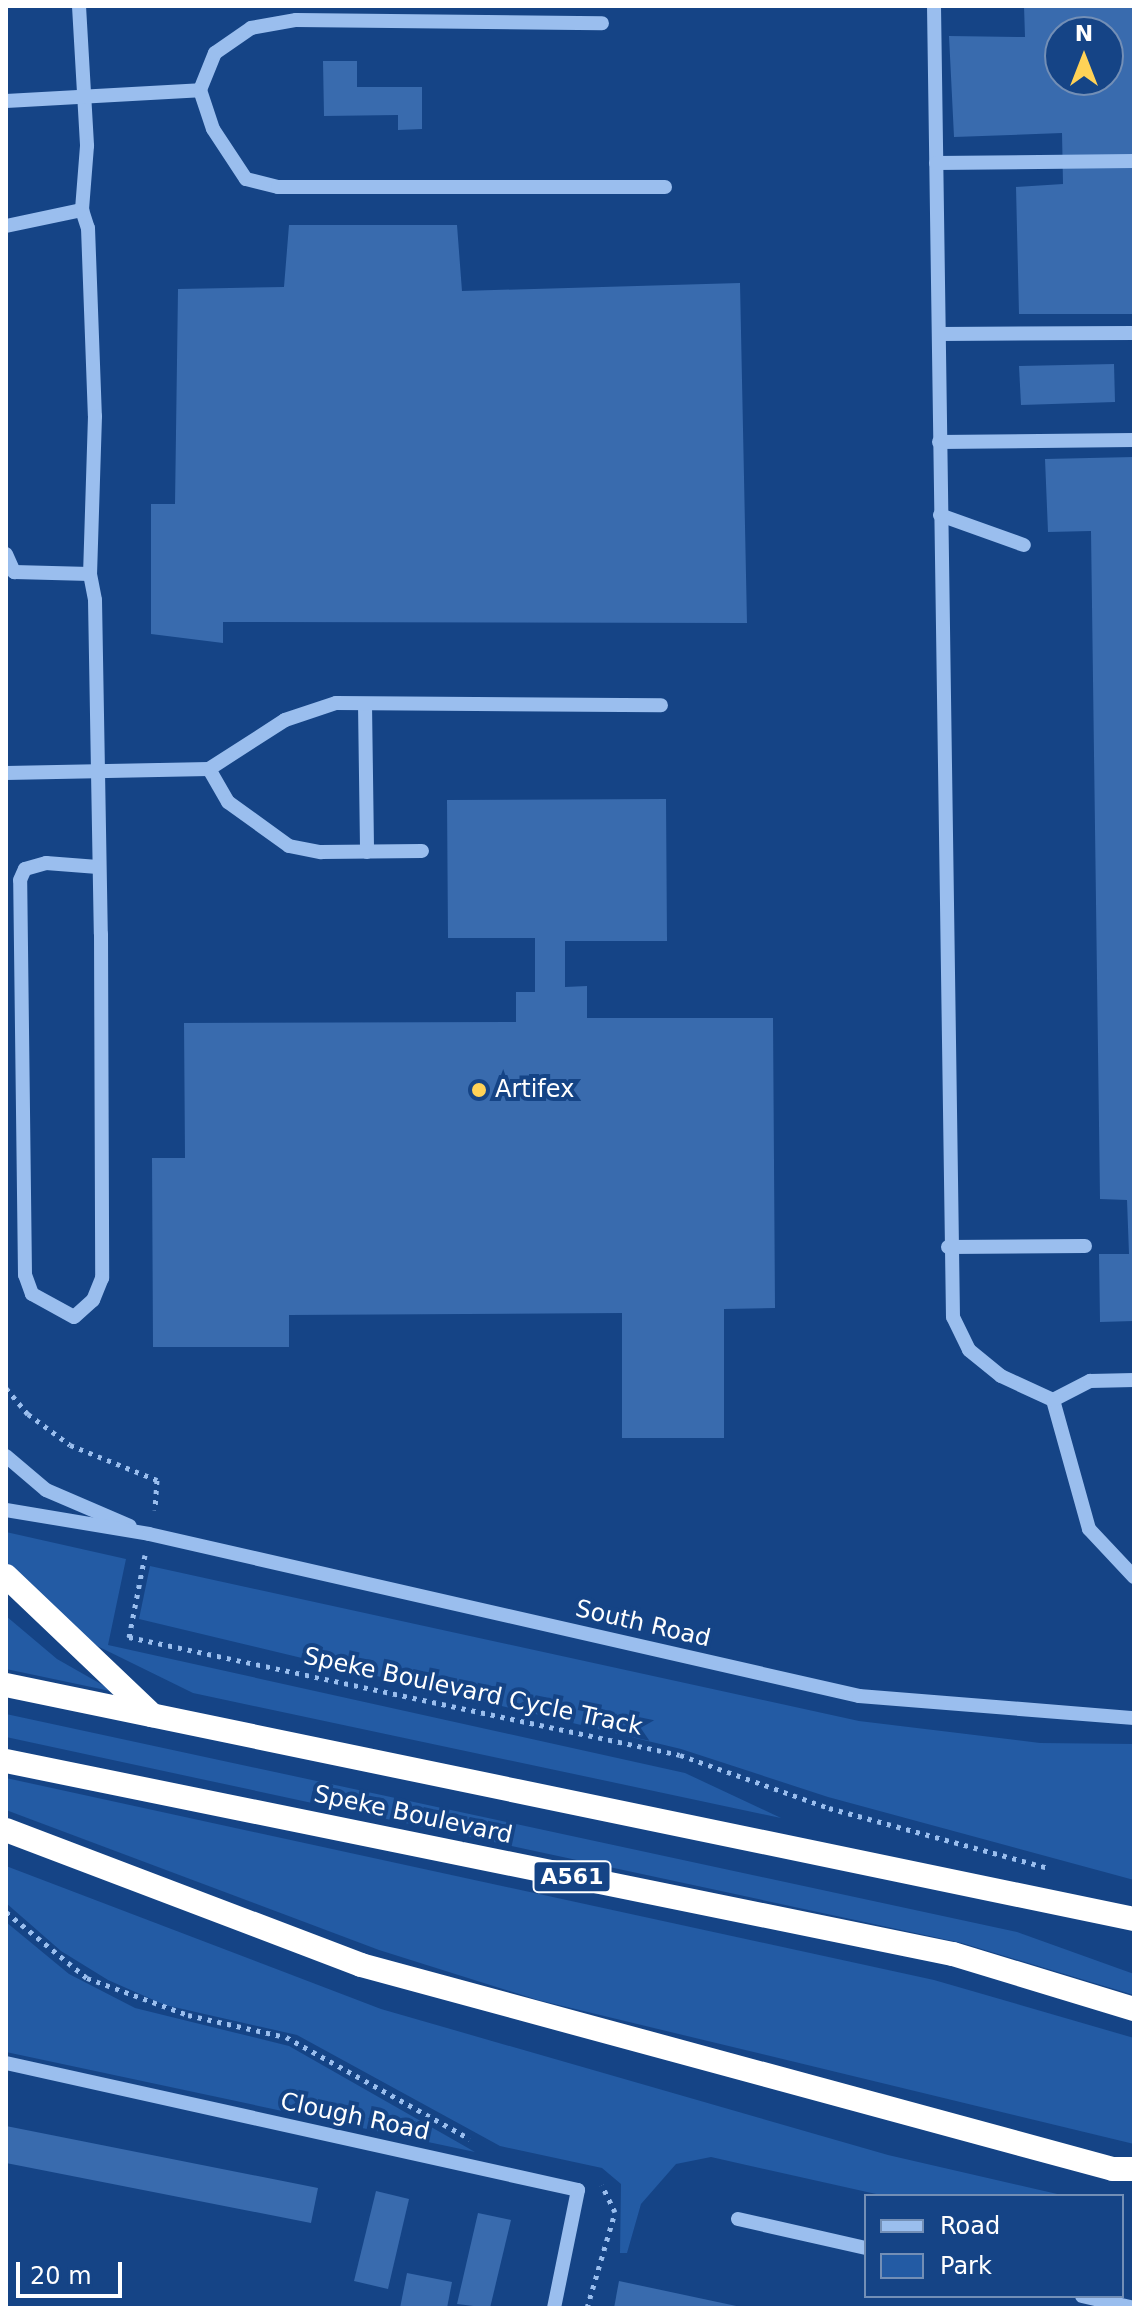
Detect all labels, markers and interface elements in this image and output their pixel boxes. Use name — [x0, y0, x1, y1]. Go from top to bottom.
north arrow — [1044, 16, 1124, 96]
text: N — [1075, 21, 1093, 46]
place label: Artifex — [495, 1076, 574, 1104]
marker: Artifex — [470, 1081, 488, 1099]
street label: South Road — [573, 1594, 713, 1654]
street label: Speke Boulevard Cycle Track — [301, 1642, 645, 1742]
street label: Speke Boulevard — [311, 1780, 515, 1850]
road number: A561 — [532, 1859, 612, 1895]
street label: Clough Road — [278, 2087, 432, 2147]
legend — [864, 2194, 1124, 2298]
text: Road — [940, 2212, 1000, 2240]
scale bar — [20, 2246, 126, 2296]
text: Park — [940, 2252, 992, 2280]
text: 20 m — [30, 2262, 92, 2290]

